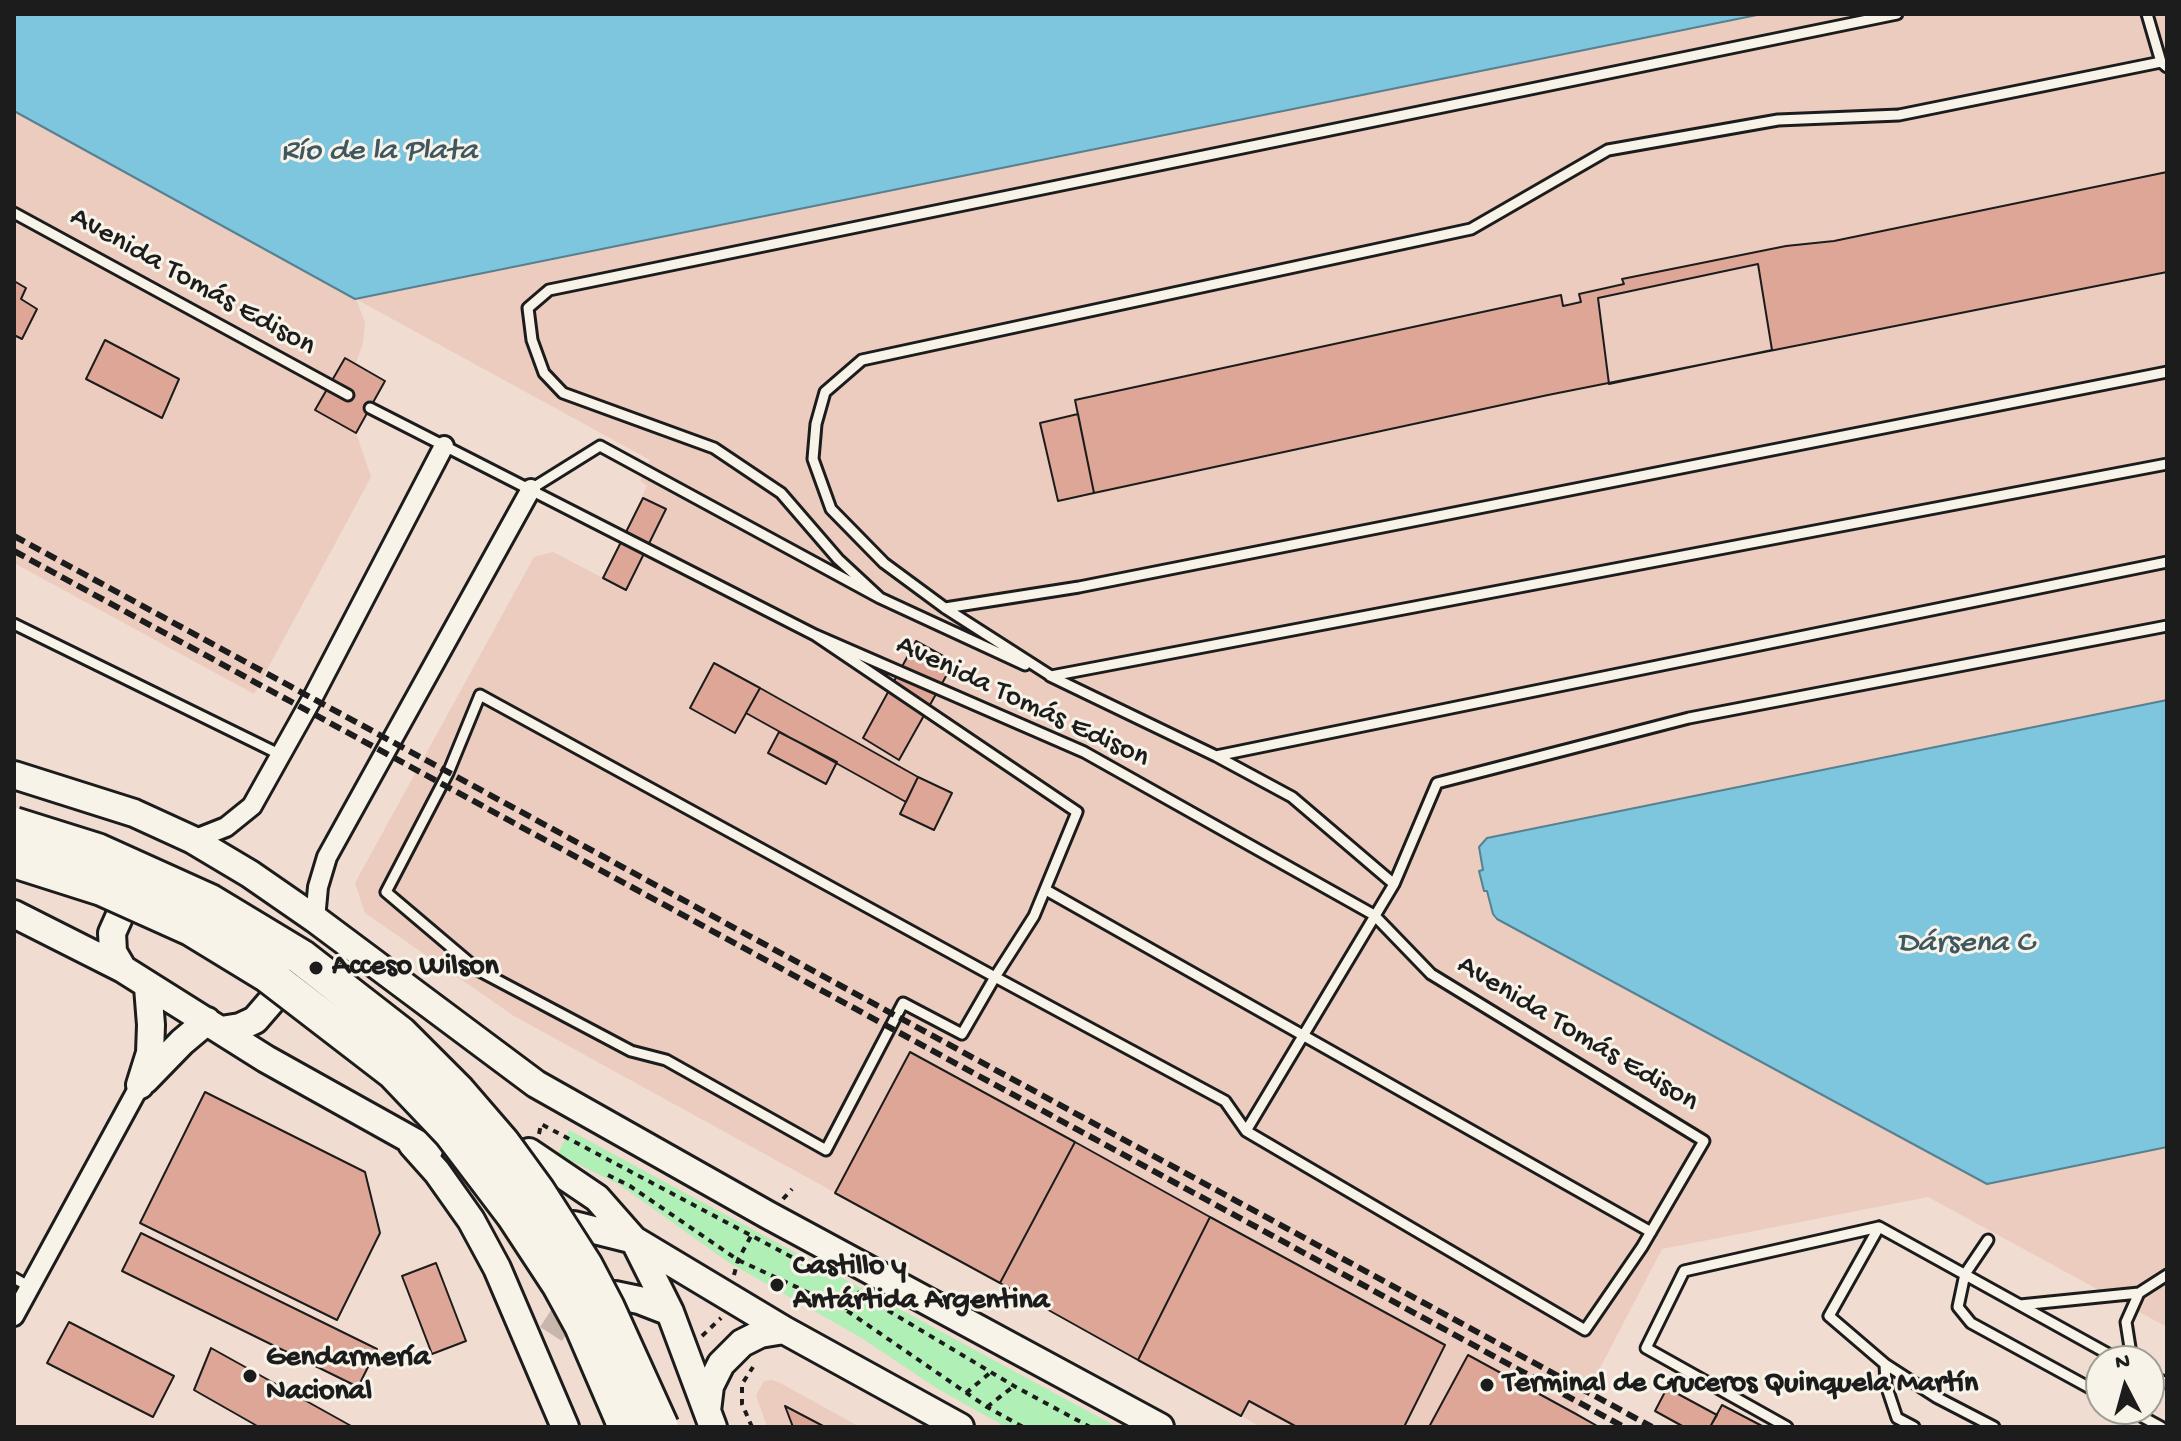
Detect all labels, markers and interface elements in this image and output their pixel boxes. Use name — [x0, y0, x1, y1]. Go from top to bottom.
water label: Río de la Plata — [281, 134, 477, 172]
street label: Avenida Tomás Edison — [63, 201, 321, 365]
street label: Avenida Tomás Edison — [890, 629, 1154, 777]
water label: Dársena C — [1897, 926, 2033, 964]
street label: Avenida Tomás Edison — [1450, 949, 1704, 1121]
place label: Acceso Wilson — [332, 950, 499, 986]
marker: Acceso Wilson — [307, 959, 325, 977]
place label: Castillo y Antártida Argentina — [793, 1250, 1049, 1320]
marker: Castillo y Antártida Argentina — [768, 1276, 786, 1294]
place label: Gendarmería Nacional — [266, 1341, 430, 1412]
north arrow — [2085, 1345, 2165, 1425]
text: N — [2114, 1349, 2131, 1377]
marker: Gendarmería Nacional — [241, 1367, 259, 1385]
place label: Terminal de Cruceros Quinquela Martín — [1503, 1367, 1978, 1403]
marker: Terminal de Cruceros Quinquela Martín — [1478, 1376, 1496, 1394]

